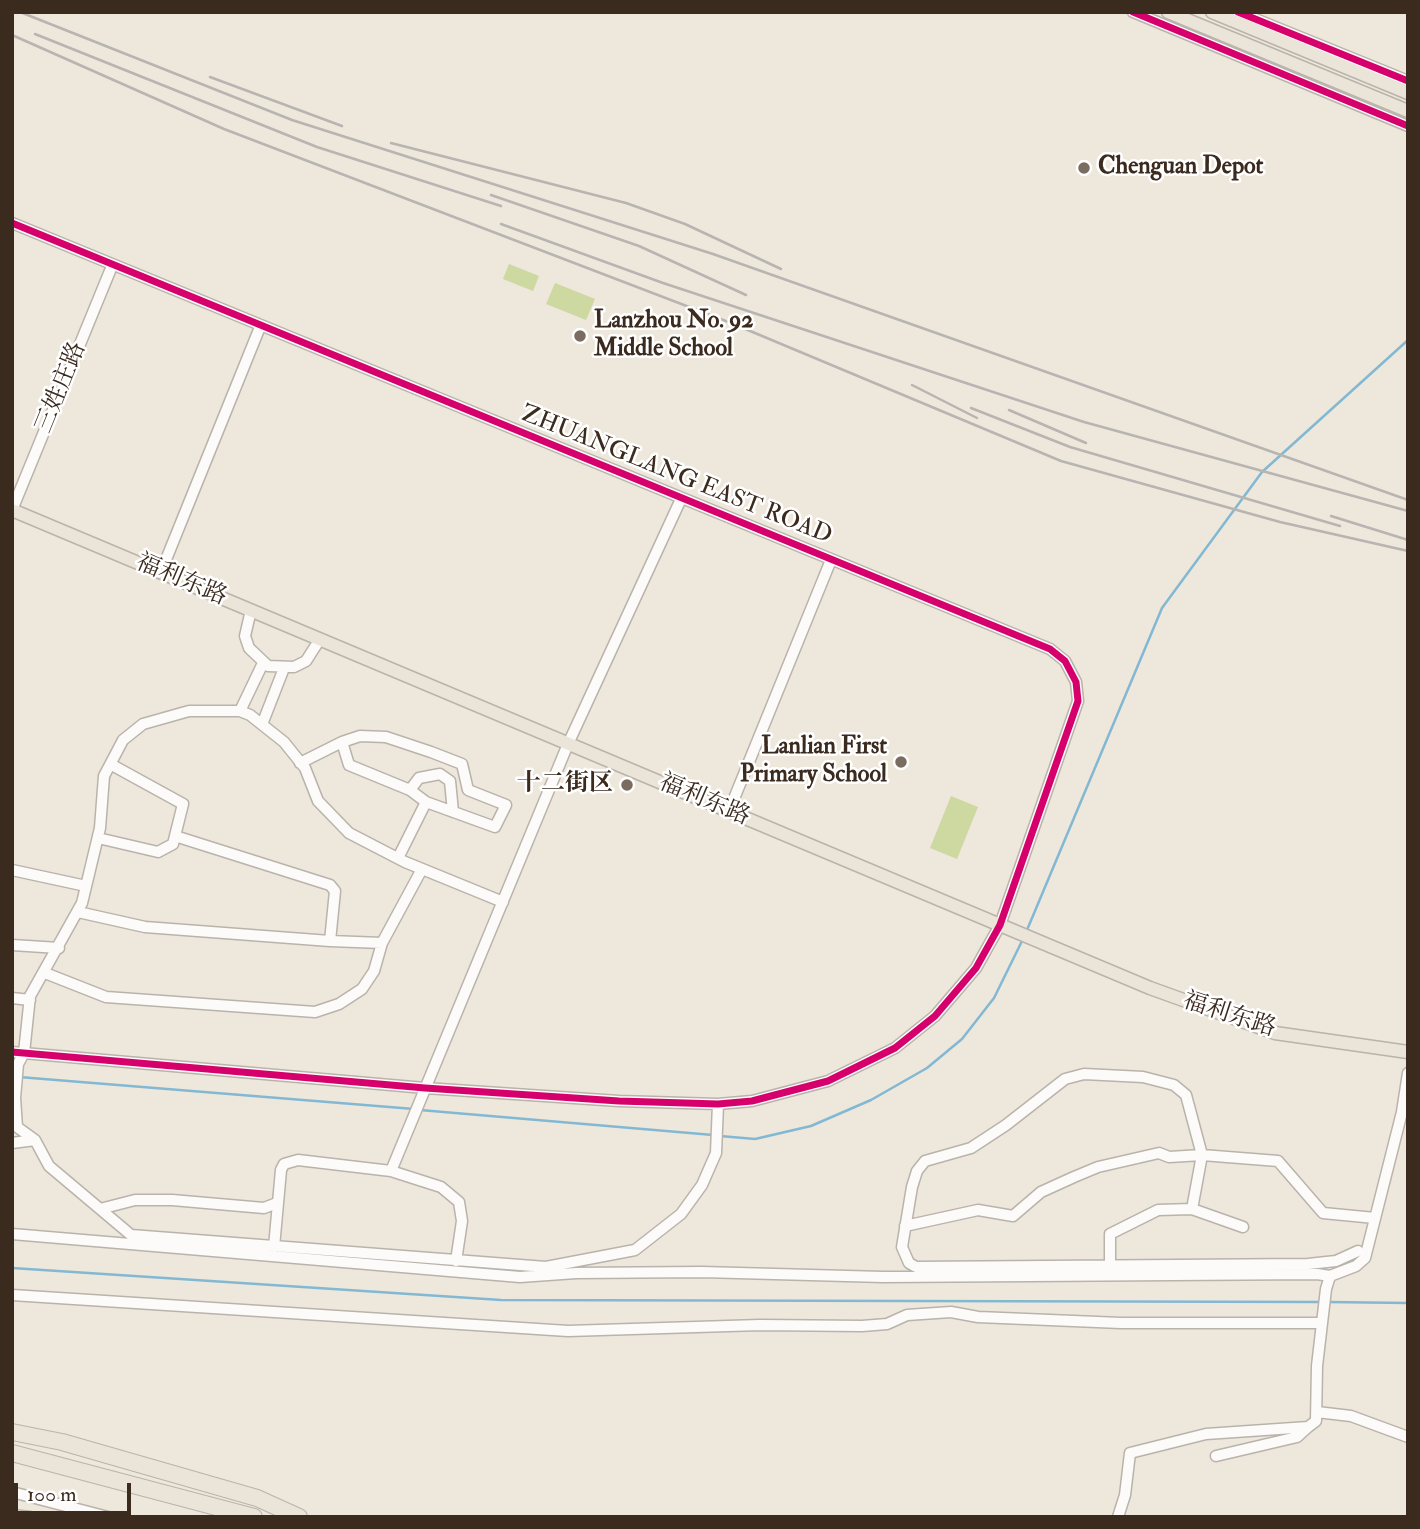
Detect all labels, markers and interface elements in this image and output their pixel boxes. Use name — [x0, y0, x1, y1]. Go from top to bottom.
place label: Chenguan Depot — [1098, 154, 1263, 182]
marker: Chenguan Depot — [1076, 160, 1092, 176]
place label: Lanzhou No. 92 Middle School — [594, 308, 754, 364]
marker: Lanzhou No. 92 Middle School — [572, 328, 588, 344]
street label: 三姓庄路 — [31, 338, 93, 438]
street label: ZHUANGLANG EAST ROAD — [516, 400, 836, 552]
street label: 福利东路 — [131, 549, 231, 613]
place label: Lanlian First Primary School — [740, 734, 887, 790]
marker: Lanlian First Primary School — [893, 754, 909, 770]
street label: 福利东路 — [654, 769, 754, 833]
place label: 十二街区 — [517, 771, 613, 799]
marker: 十二街区 — [619, 777, 635, 793]
street label: 福利东路 — [1179, 987, 1279, 1045]
scale bar — [18, 1470, 135, 1514]
text: 100 m — [27, 1481, 77, 1508]

